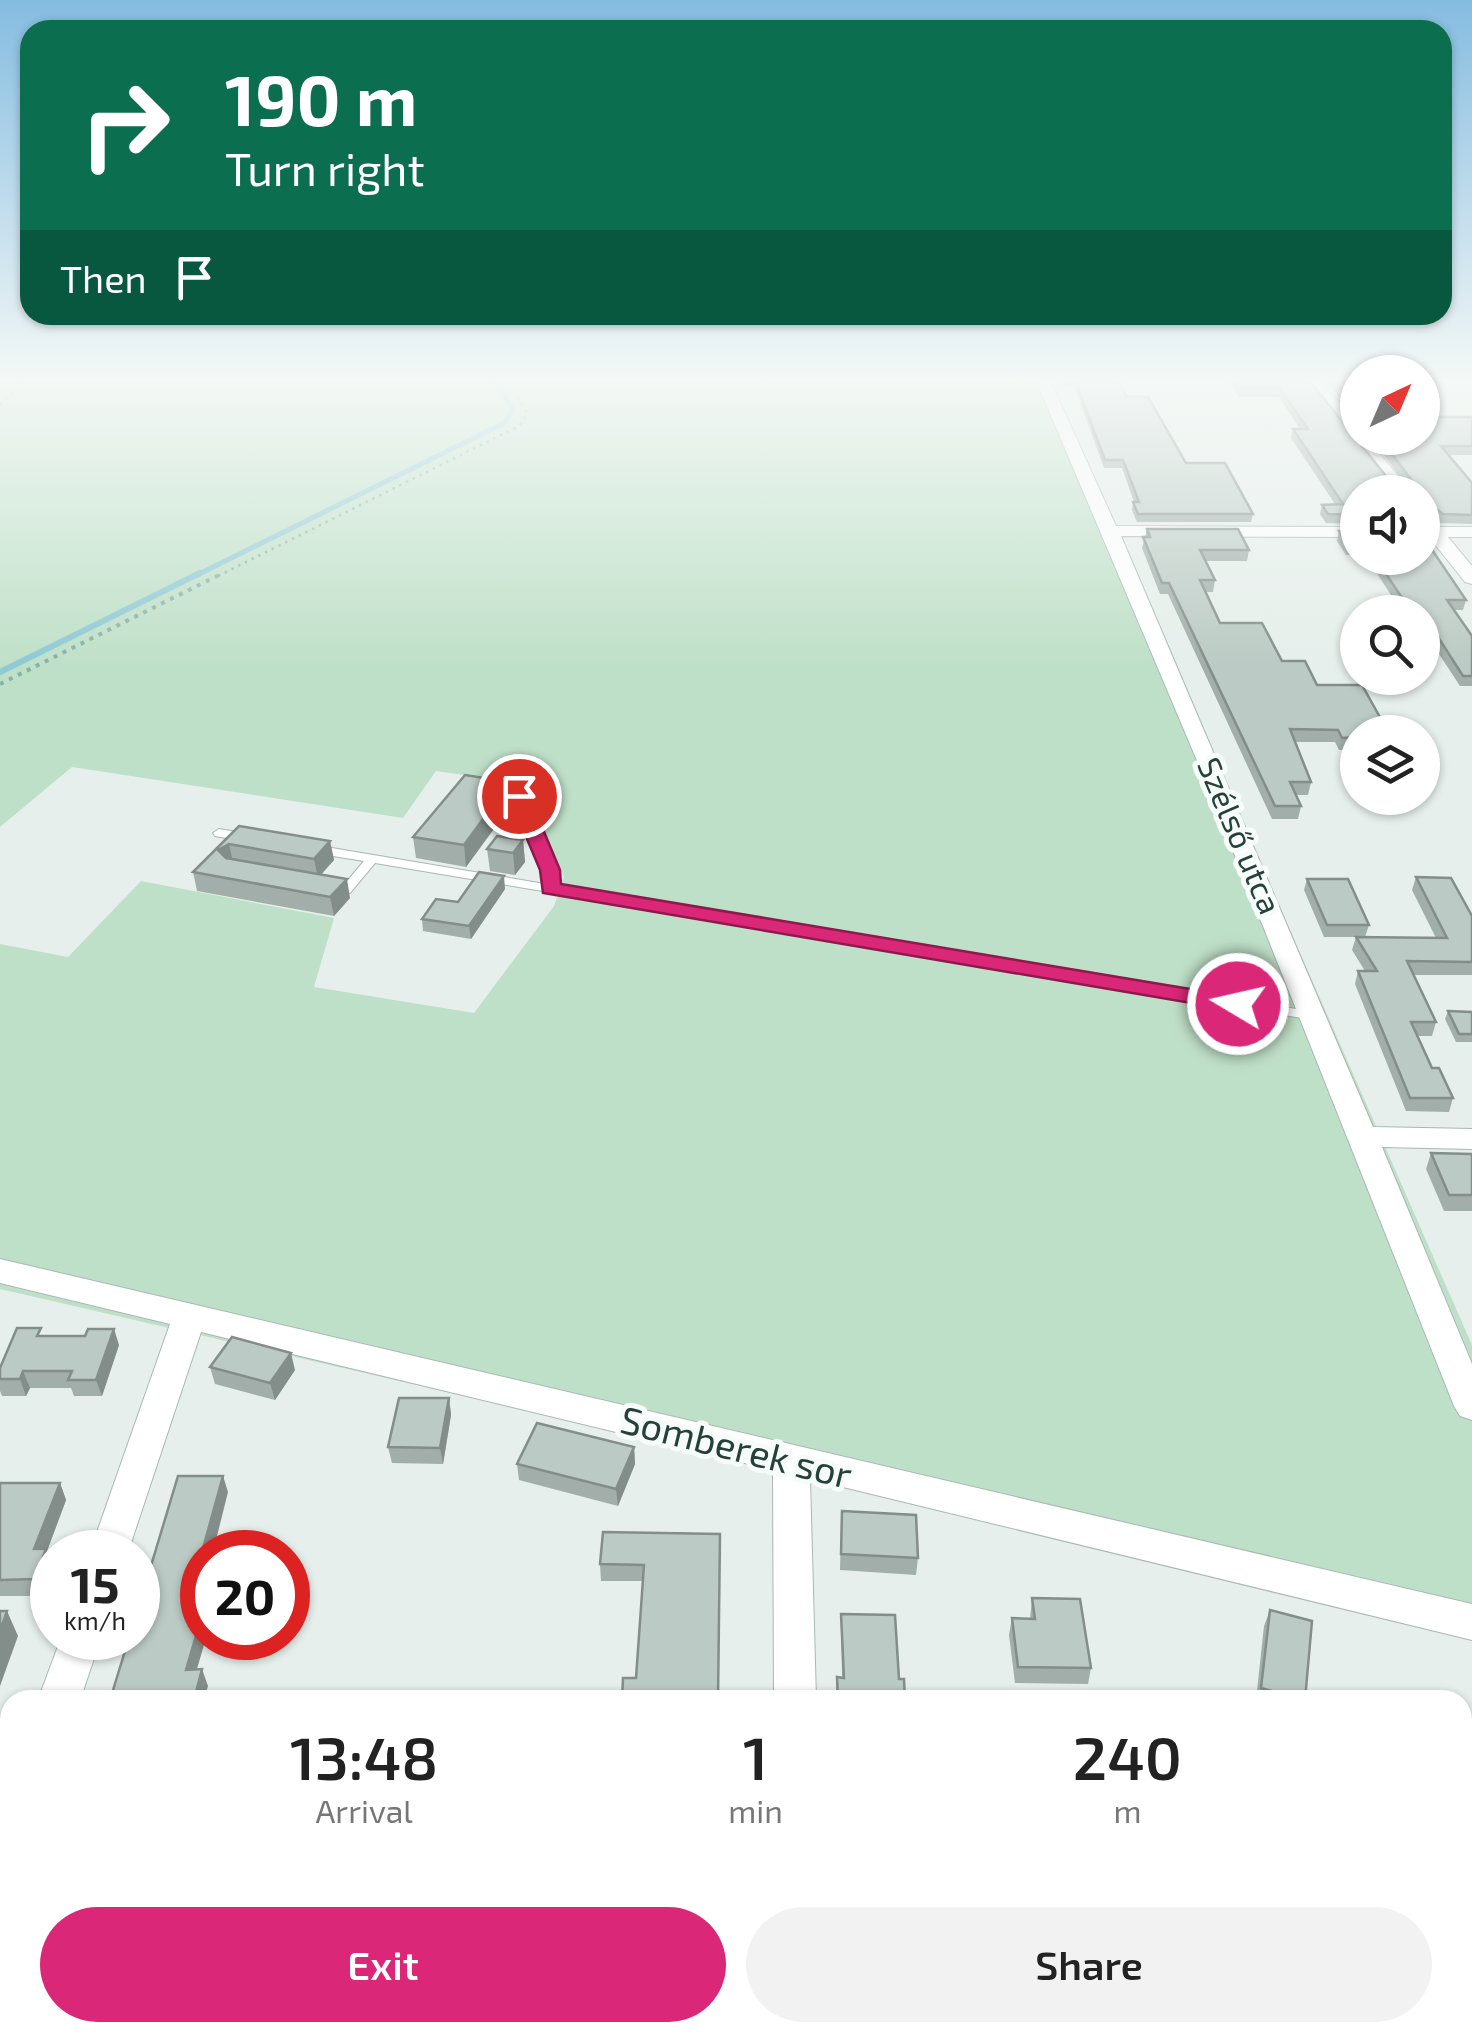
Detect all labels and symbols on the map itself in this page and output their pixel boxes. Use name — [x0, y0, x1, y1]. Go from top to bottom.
north arrow — [1340, 355, 1440, 455]
street label: Szélső utca — [1191, 751, 1291, 919]
pin — [477, 754, 562, 839]
position arrow — [1186, 952, 1290, 1056]
street label: Somberek sor — [616, 1395, 857, 1497]
speed limit sign: 20 — [180, 1530, 310, 1660]

